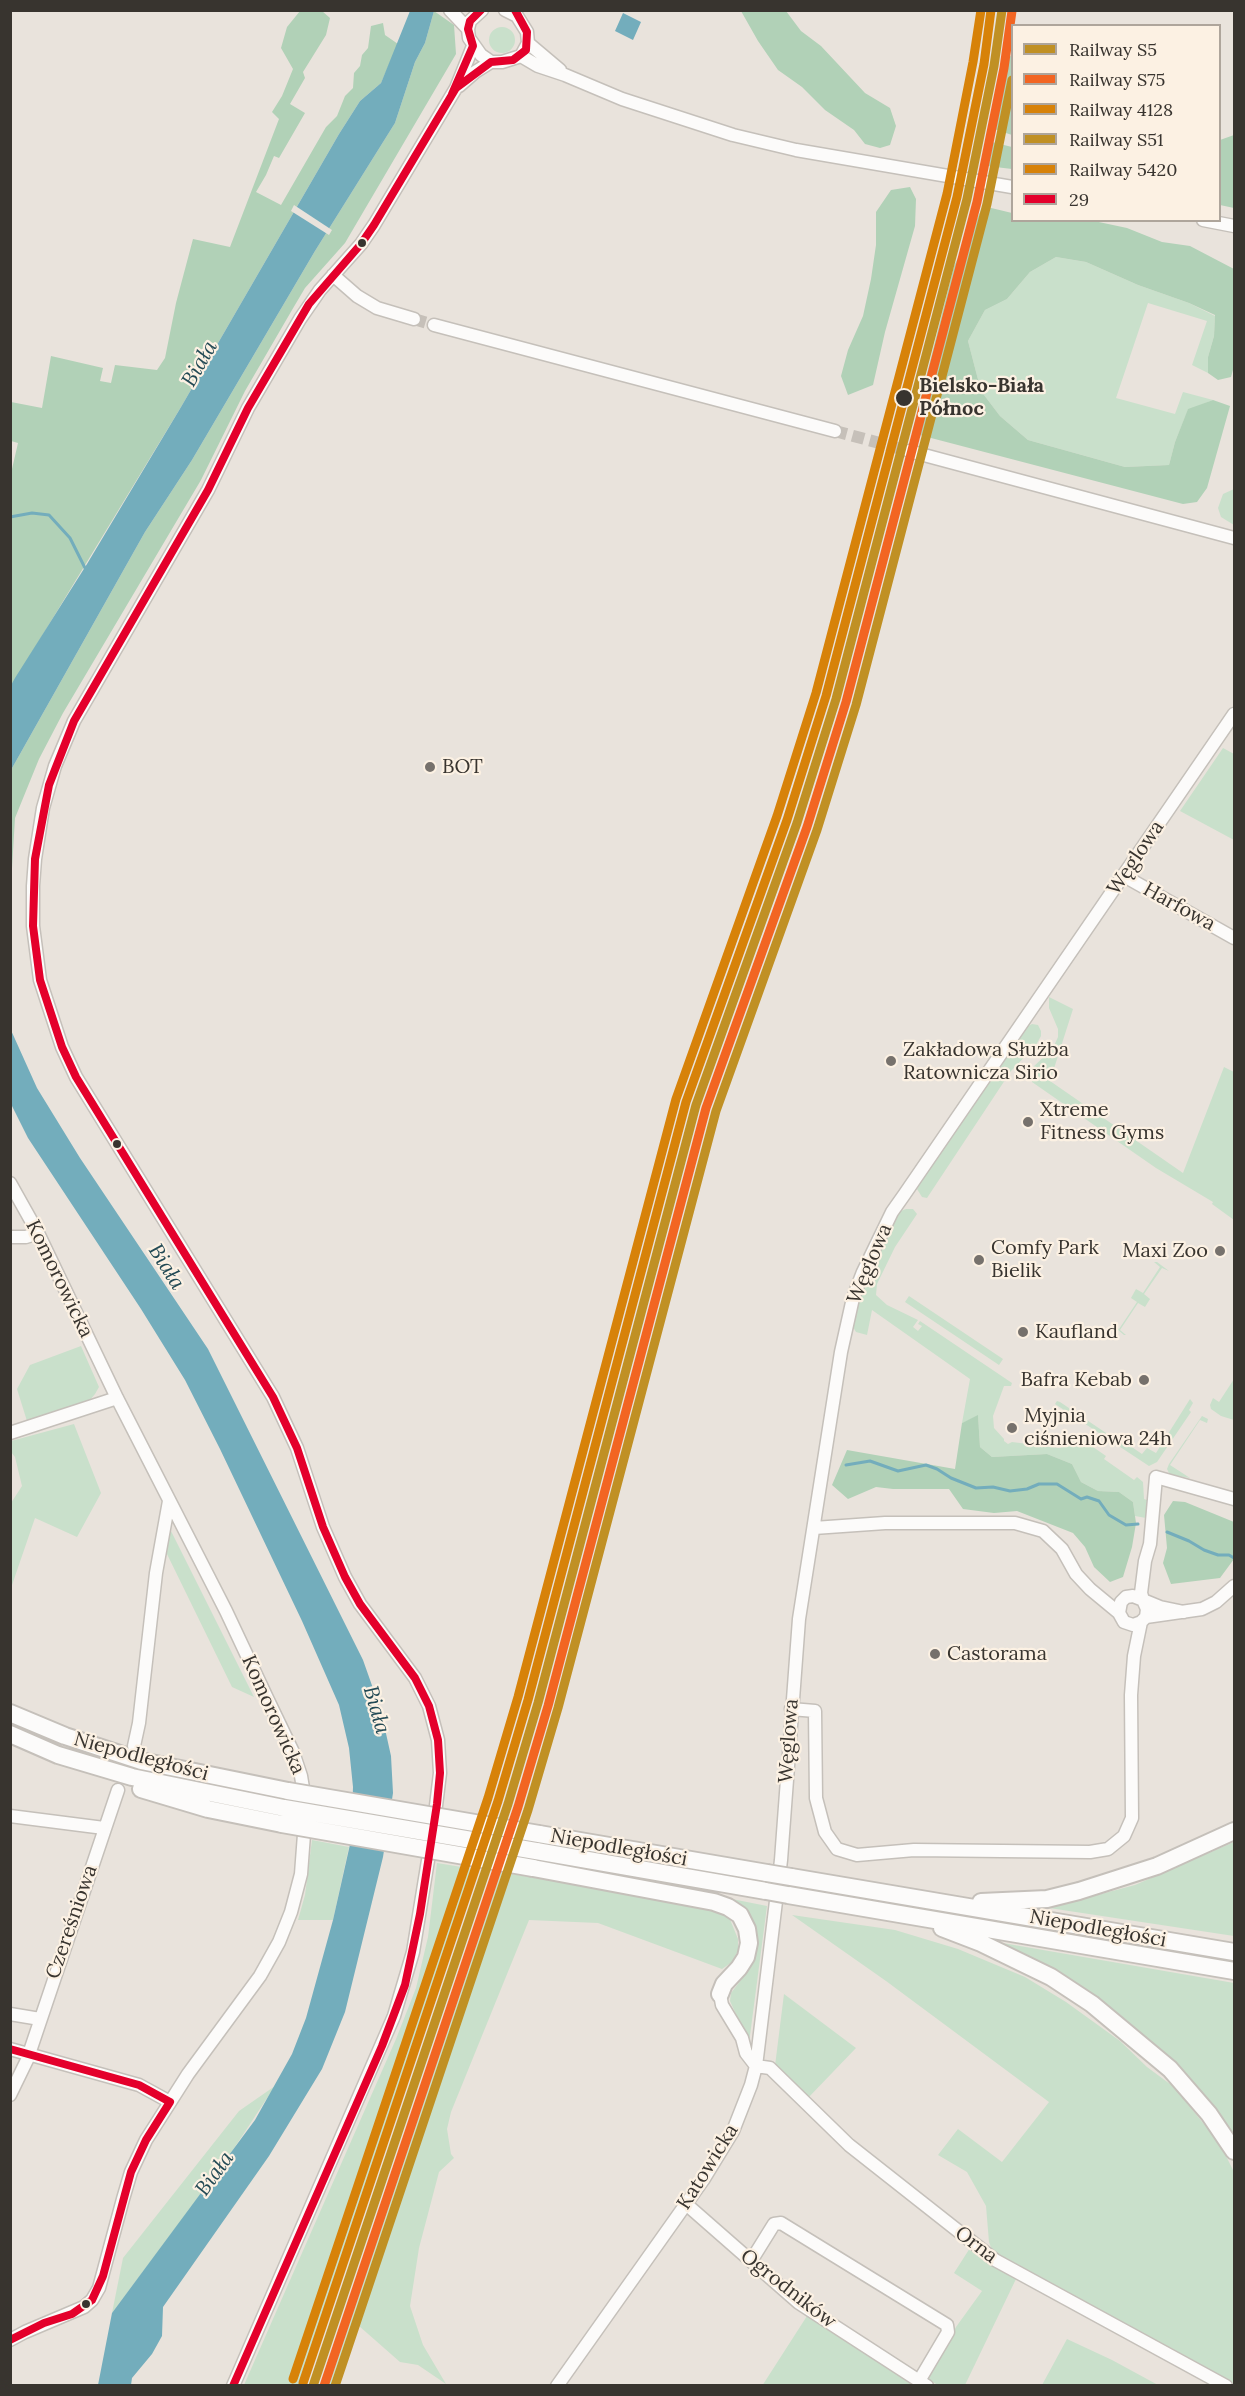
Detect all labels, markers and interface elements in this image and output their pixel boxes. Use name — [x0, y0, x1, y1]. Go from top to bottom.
legend — [1011, 24, 1221, 222]
text: Railway S5 — [1069, 38, 1157, 61]
text: Railway S75 — [1069, 68, 1165, 91]
text: Railway 4128 — [1069, 98, 1173, 121]
text: Railway S51 — [1069, 128, 1164, 151]
text: Railway 5420 — [1069, 158, 1177, 181]
text: 29 — [1069, 188, 1089, 211]
unlabelled marker — [356, 237, 368, 249]
water label: Biała — [177, 337, 223, 391]
place label: Bielsko-Biała Północ — [919, 374, 1044, 421]
marker: Bielsko-Biała Północ — [894, 388, 914, 408]
place label: BOT — [442, 755, 483, 779]
marker: BOT — [423, 760, 437, 774]
street label: Węglowa — [1102, 816, 1170, 900]
street label: Harfowa — [1139, 877, 1219, 937]
place label: Zakładowa Służba Ratownicza Sirio — [903, 1038, 1069, 1085]
marker: Zakładowa Służba Ratownicza Sirio — [884, 1054, 898, 1068]
place label: Xtreme Fitness Gyms — [1040, 1098, 1164, 1145]
marker: Xtreme Fitness Gyms — [1021, 1115, 1035, 1129]
unlabelled marker — [111, 1138, 123, 1150]
street label: Komorowicka — [20, 1216, 98, 1342]
street label: Węglowa — [842, 1220, 898, 1308]
place label: Comfy Park Bielik — [991, 1236, 1099, 1283]
place label: Maxi Zoo — [1122, 1239, 1208, 1263]
water label: Biała — [142, 1240, 190, 1294]
marker: Maxi Zoo — [1213, 1244, 1227, 1258]
marker: Comfy Park Bielik — [972, 1253, 986, 1267]
place label: Kaufland — [1035, 1320, 1118, 1344]
marker: Kaufland — [1016, 1325, 1030, 1339]
place label: Bafra Kebab — [1021, 1368, 1132, 1392]
marker: Bafra Kebab — [1137, 1373, 1151, 1387]
place label: Myjnia ciśnieniowa 24h — [1024, 1404, 1172, 1451]
marker: Myjnia ciśnieniowa 24h — [1005, 1421, 1019, 1435]
place label: Castorama — [947, 1642, 1047, 1666]
marker: Castorama — [928, 1647, 942, 1661]
street label: Komorowicka — [236, 1652, 310, 1778]
water label: Biała — [357, 1683, 395, 1737]
street label: Węglowa — [774, 1698, 804, 1784]
street label: Niepodległości — [71, 1728, 211, 1786]
street label: Niepodległości — [549, 1824, 689, 1872]
street label: Czereśniowa — [41, 1862, 103, 1982]
street label: Niepodległości — [1028, 1905, 1168, 1953]
street label: Katowicka — [672, 2120, 744, 2214]
water label: Biała — [190, 2147, 240, 2201]
street label: Orna — [950, 2221, 1002, 2269]
street label: Ogrodników — [735, 2244, 841, 2334]
unlabelled marker — [80, 2298, 92, 2310]

